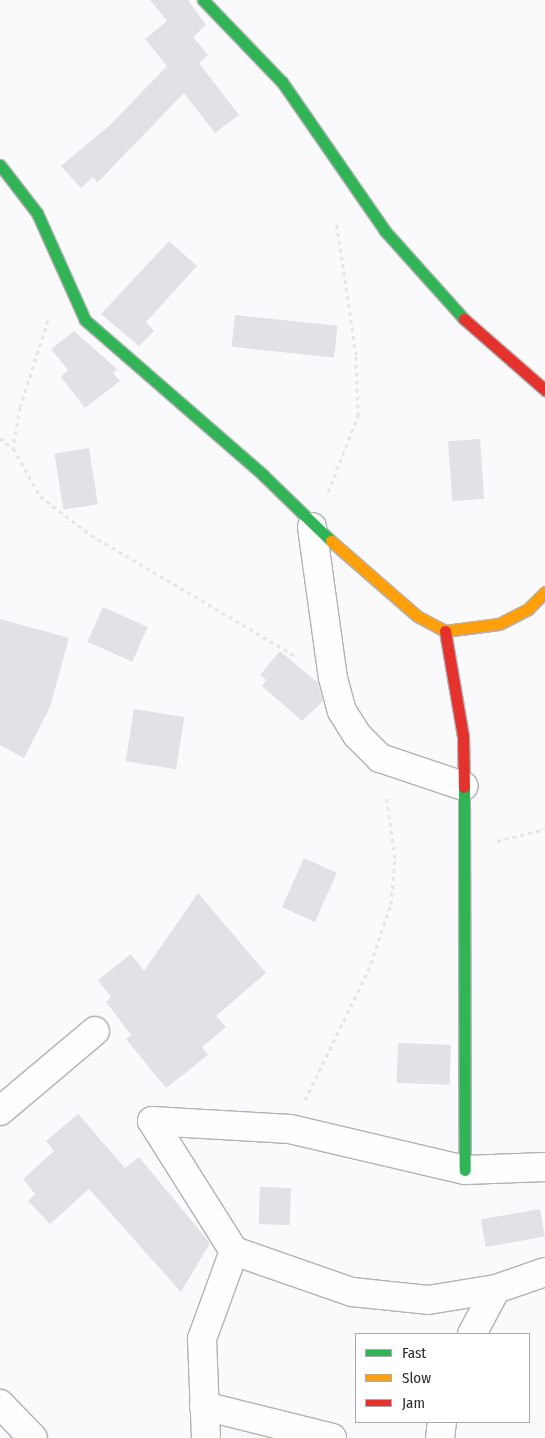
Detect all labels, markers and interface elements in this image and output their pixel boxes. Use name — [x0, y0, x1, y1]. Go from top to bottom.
legend — [355, 1333, 530, 1423]
text: Fast — [402, 1344, 426, 1362]
text: Slow — [402, 1369, 431, 1387]
text: Jam — [402, 1394, 425, 1412]

